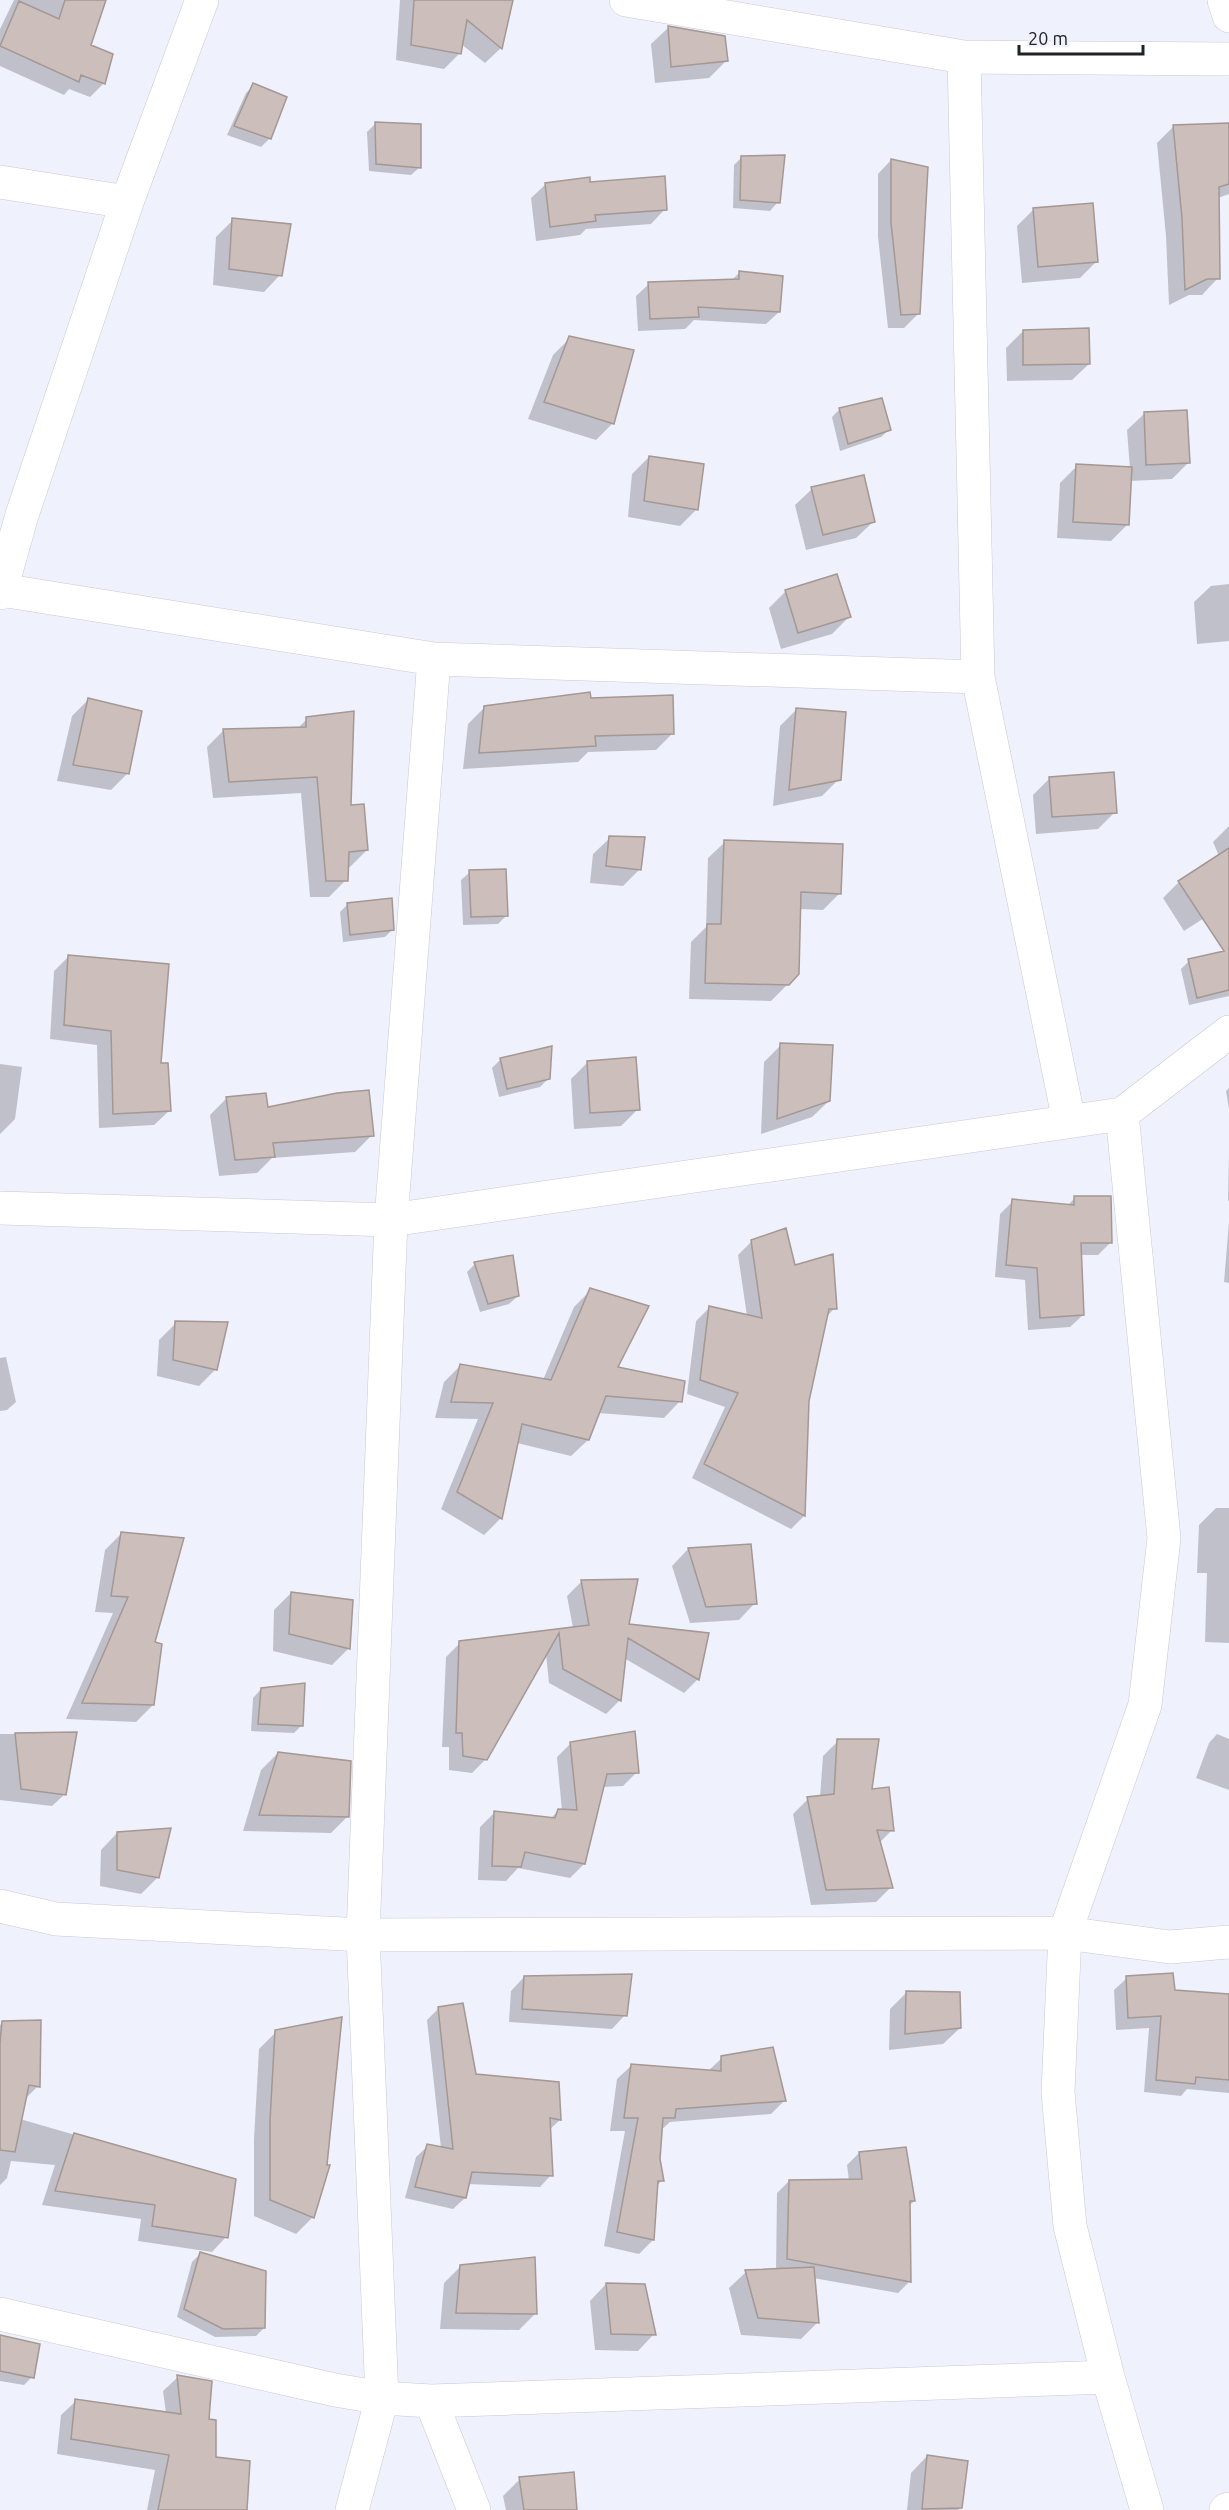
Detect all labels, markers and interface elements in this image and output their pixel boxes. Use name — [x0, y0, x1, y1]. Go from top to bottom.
scale bar — [1019, 18, 1144, 56]
text: 20 m — [1028, 28, 1068, 48]

